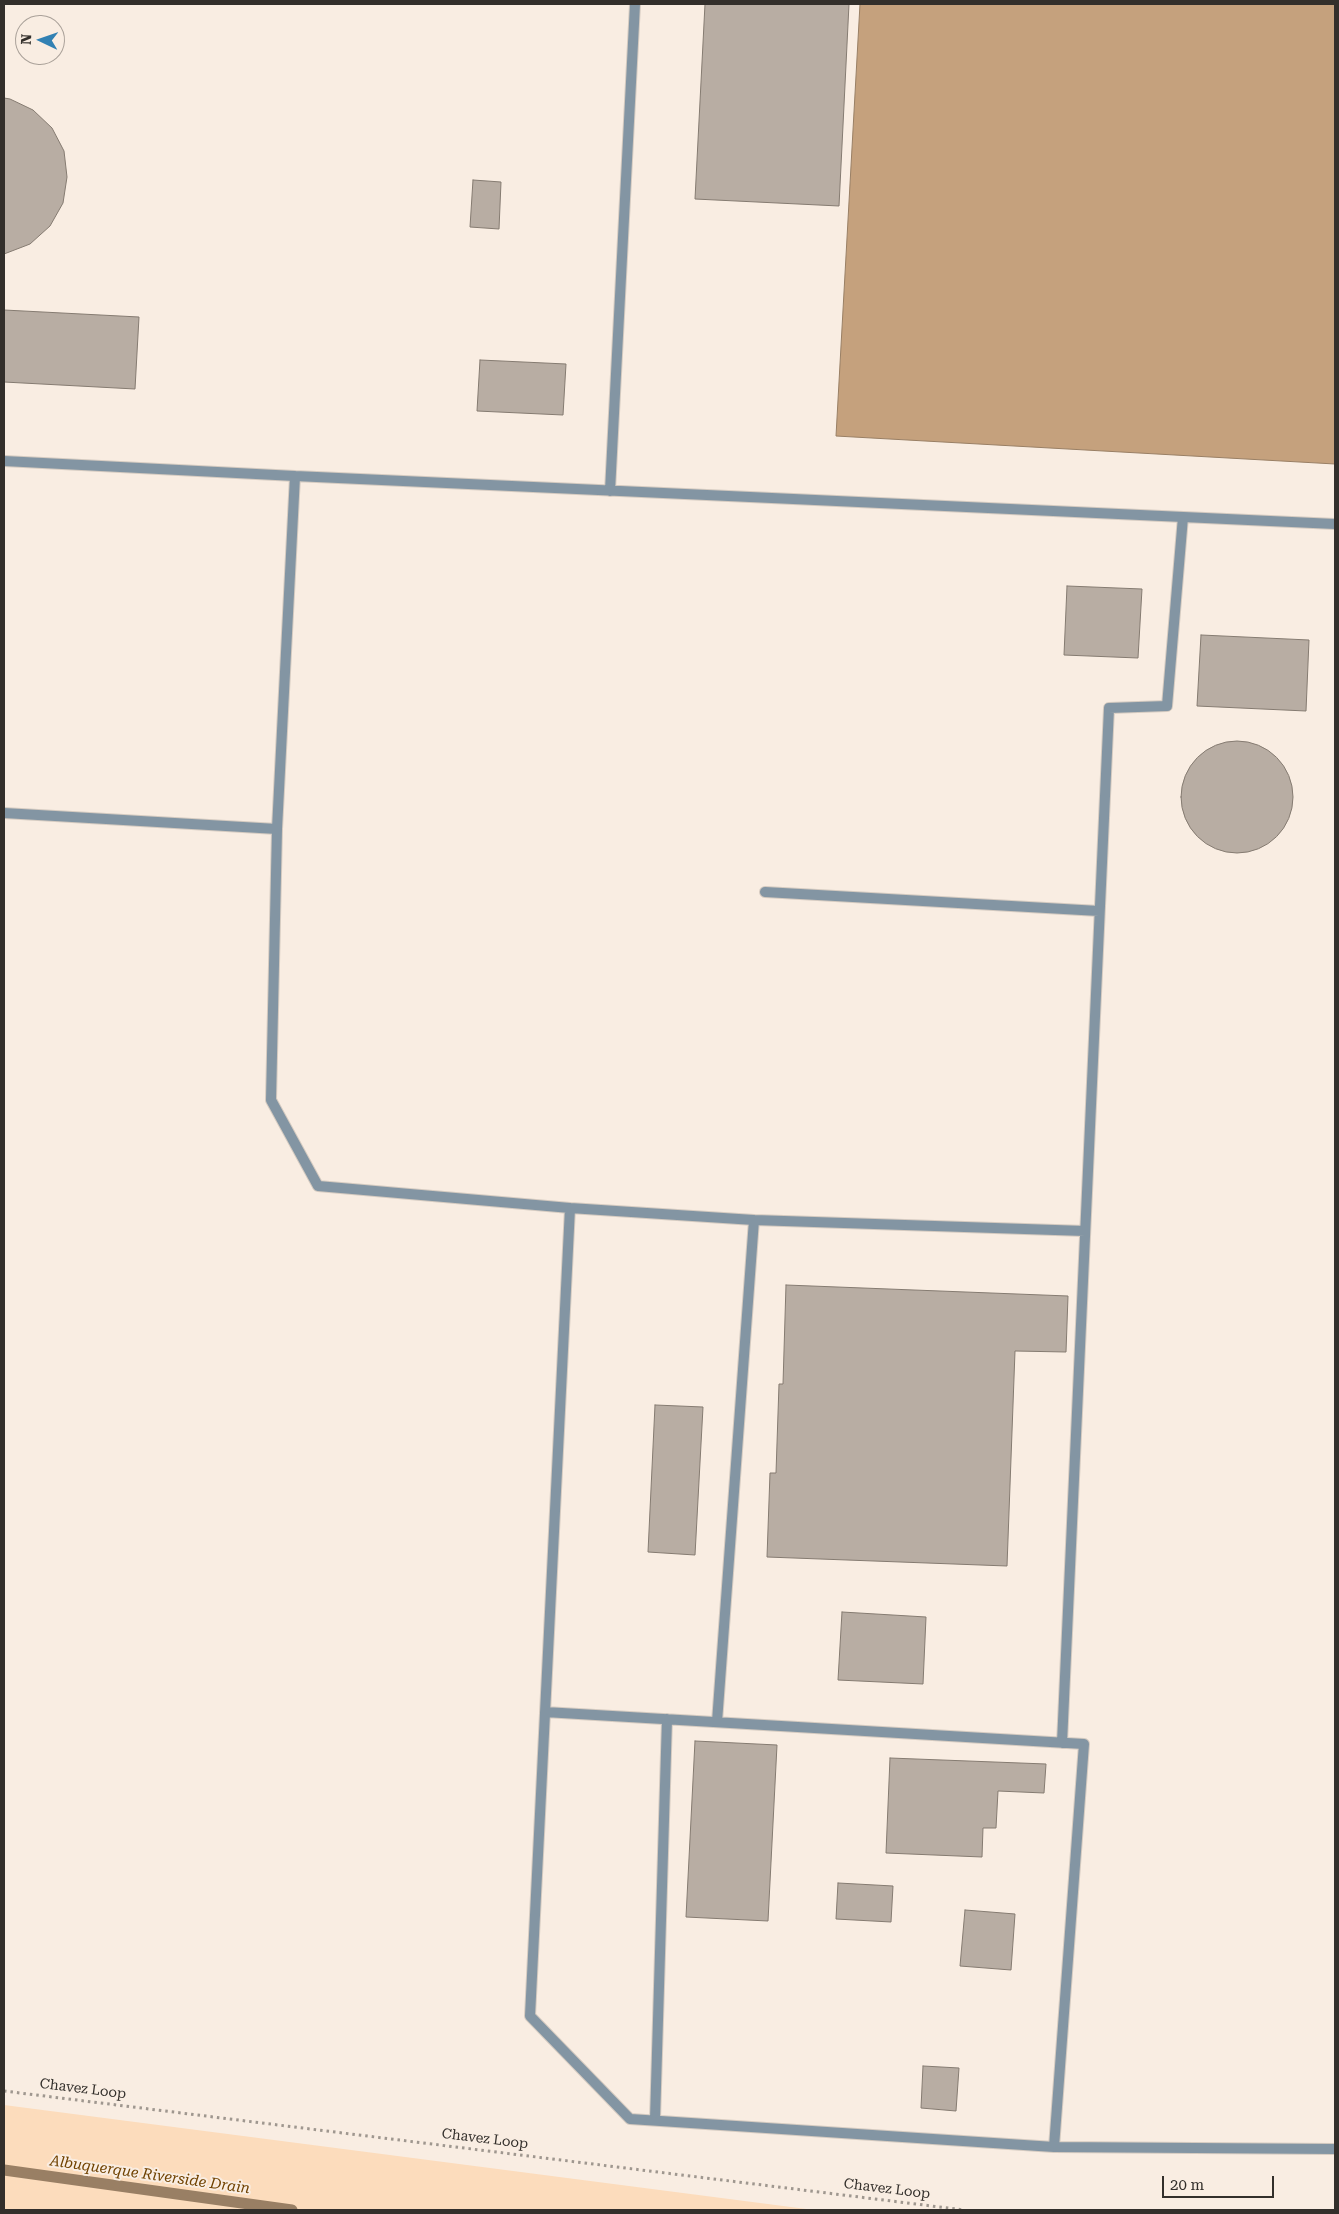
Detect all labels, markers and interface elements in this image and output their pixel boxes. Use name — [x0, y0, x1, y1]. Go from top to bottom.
north arrow — [15, 15, 65, 65]
text: N — [18, 33, 34, 45]
street label: Chavez Loop — [39, 2075, 127, 2103]
street label: Chavez Loop — [441, 2125, 529, 2153]
water label: Albuquerque Riverside Drain — [49, 2152, 251, 2198]
scale bar — [1164, 2166, 1276, 2198]
street label: Chavez Loop — [843, 2175, 931, 2203]
text: 20 m — [1170, 2176, 1204, 2194]

